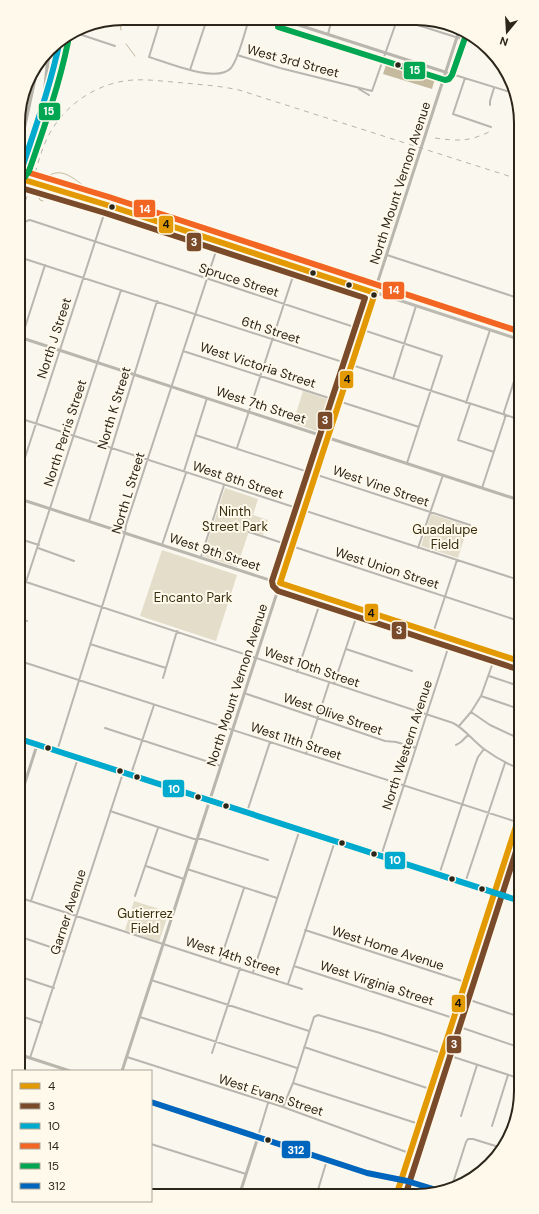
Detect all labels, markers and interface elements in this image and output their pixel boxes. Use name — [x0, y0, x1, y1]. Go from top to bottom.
north arrow — [487, 12, 527, 52]
text: N — [498, 34, 510, 49]
street label: West 3rd Street — [245, 41, 341, 81]
unlabelled marker — [393, 60, 403, 70]
line badge: 15 — [403, 61, 426, 80]
text: 15 — [410, 63, 421, 77]
street label: North Mount Vernon Avenue — [366, 100, 434, 266]
line badge: 15 — [38, 102, 61, 121]
text: 15 — [44, 104, 55, 118]
line badge: 14 — [133, 199, 156, 218]
unlabelled marker — [107, 202, 117, 212]
text: 14 — [139, 202, 151, 216]
line badge: 4 — [158, 215, 174, 234]
text: 4 — [162, 217, 170, 231]
line badge: 3 — [186, 232, 202, 252]
text: 3 — [191, 235, 197, 249]
street label: Spruce Street — [197, 259, 281, 301]
unlabelled marker — [308, 268, 318, 278]
unlabelled marker — [344, 280, 354, 290]
line badge: 14 — [382, 281, 405, 300]
text: 14 — [388, 283, 400, 297]
unlabelled marker — [369, 290, 379, 300]
street label: North J Street — [33, 295, 75, 381]
street label: 6th Street — [239, 312, 303, 348]
street label: West Victoria Street — [198, 338, 318, 392]
street label: North K Street — [93, 365, 135, 451]
line badge: 4 — [339, 370, 354, 389]
text: 4 — [343, 372, 351, 386]
street label: North Perris Street — [40, 377, 90, 489]
street label: West 7th Street — [214, 382, 308, 428]
line badge: 3 — [317, 411, 333, 430]
text: 3 — [322, 413, 328, 427]
street label: North L Street — [107, 450, 149, 536]
street label: West 8th Street — [190, 457, 286, 503]
street label: West Vine Street — [330, 462, 432, 510]
park label: Ninth Street Park — [202, 503, 268, 535]
park label: Guadalupe Field — [412, 521, 478, 553]
street label: West 9th Street — [167, 529, 263, 575]
street label: West Union Street — [333, 543, 441, 593]
park label: Encanto Park — [154, 589, 233, 606]
street label: North Mount Vernon Avenue — [203, 602, 271, 768]
line badge: 4 — [364, 603, 379, 622]
text: 4 — [367, 606, 375, 620]
line badge: 3 — [391, 621, 407, 640]
text: 3 — [396, 623, 402, 637]
street label: West 10th Street — [262, 643, 362, 691]
street label: North Western Avenue — [378, 678, 436, 812]
street label: West Olive Street — [281, 689, 385, 739]
street label: West 11th Street — [248, 718, 344, 764]
unlabelled marker — [43, 743, 53, 753]
unlabelled marker — [115, 766, 125, 776]
unlabelled marker — [132, 772, 142, 782]
line badge: 10 — [162, 779, 185, 798]
text: 10 — [168, 782, 180, 796]
unlabelled marker — [193, 792, 203, 802]
unlabelled marker — [221, 801, 231, 811]
unlabelled marker — [337, 838, 347, 848]
unlabelled marker — [369, 849, 379, 859]
line badge: 10 — [384, 851, 406, 870]
text: 10 — [389, 853, 401, 867]
street label: Garner Avenue — [46, 867, 90, 957]
unlabelled marker — [447, 874, 457, 884]
unlabelled marker — [477, 884, 487, 894]
park label: Gutierrez Field — [117, 905, 173, 937]
street label: West Home Avenue — [330, 922, 446, 974]
street label: West 14th Street — [183, 933, 283, 979]
street label: West Virginia Street — [318, 957, 436, 1009]
line badge: 4 — [451, 994, 466, 1013]
text: 4 — [454, 996, 462, 1010]
line badge: 3 — [446, 1035, 462, 1054]
text: 3 — [451, 1037, 457, 1051]
legend — [12, 1070, 152, 1202]
street label: West Evans Street — [216, 1070, 326, 1120]
text: 4 — [48, 1078, 55, 1094]
text: 3 — [48, 1098, 55, 1114]
text: 10 — [48, 1118, 60, 1134]
unlabelled marker — [263, 1135, 273, 1145]
text: 14 — [48, 1138, 59, 1154]
line badge: 312 — [281, 1140, 311, 1159]
text: 312 — [288, 1143, 304, 1157]
text: 15 — [48, 1158, 59, 1174]
text: 312 — [48, 1178, 66, 1194]

